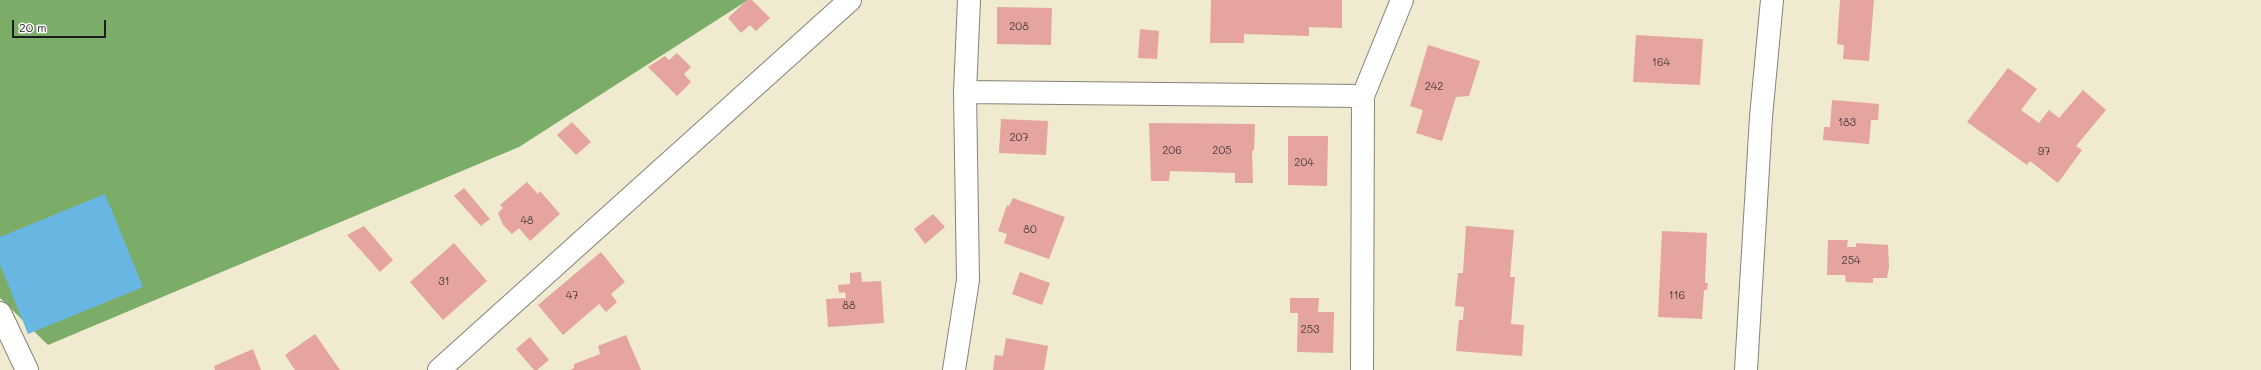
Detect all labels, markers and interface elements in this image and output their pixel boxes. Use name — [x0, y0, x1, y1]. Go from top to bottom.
scale bar — [14, 12, 108, 38]
text: 20 m — [19, 19, 47, 35]
house number: 208 — [1009, 20, 1029, 34]
house number: 164 — [1652, 56, 1670, 70]
house number: 242 — [1425, 80, 1443, 94]
house number: 183 — [1838, 116, 1856, 130]
house number: 207 — [1009, 131, 1029, 145]
house number: 206 — [1162, 144, 1182, 158]
house number: 205 — [1212, 144, 1232, 158]
house number: 97 — [2038, 145, 2050, 159]
house number: 204 — [1294, 156, 1314, 170]
house number: 48 — [520, 214, 534, 228]
house number: 80 — [1023, 223, 1037, 237]
house number: 254 — [1842, 254, 1860, 268]
house number: 31 — [438, 275, 450, 289]
house number: 47 — [566, 289, 578, 303]
house number: 116 — [1669, 289, 1685, 303]
house number: 88 — [842, 299, 856, 313]
house number: 253 — [1301, 323, 1319, 337]

